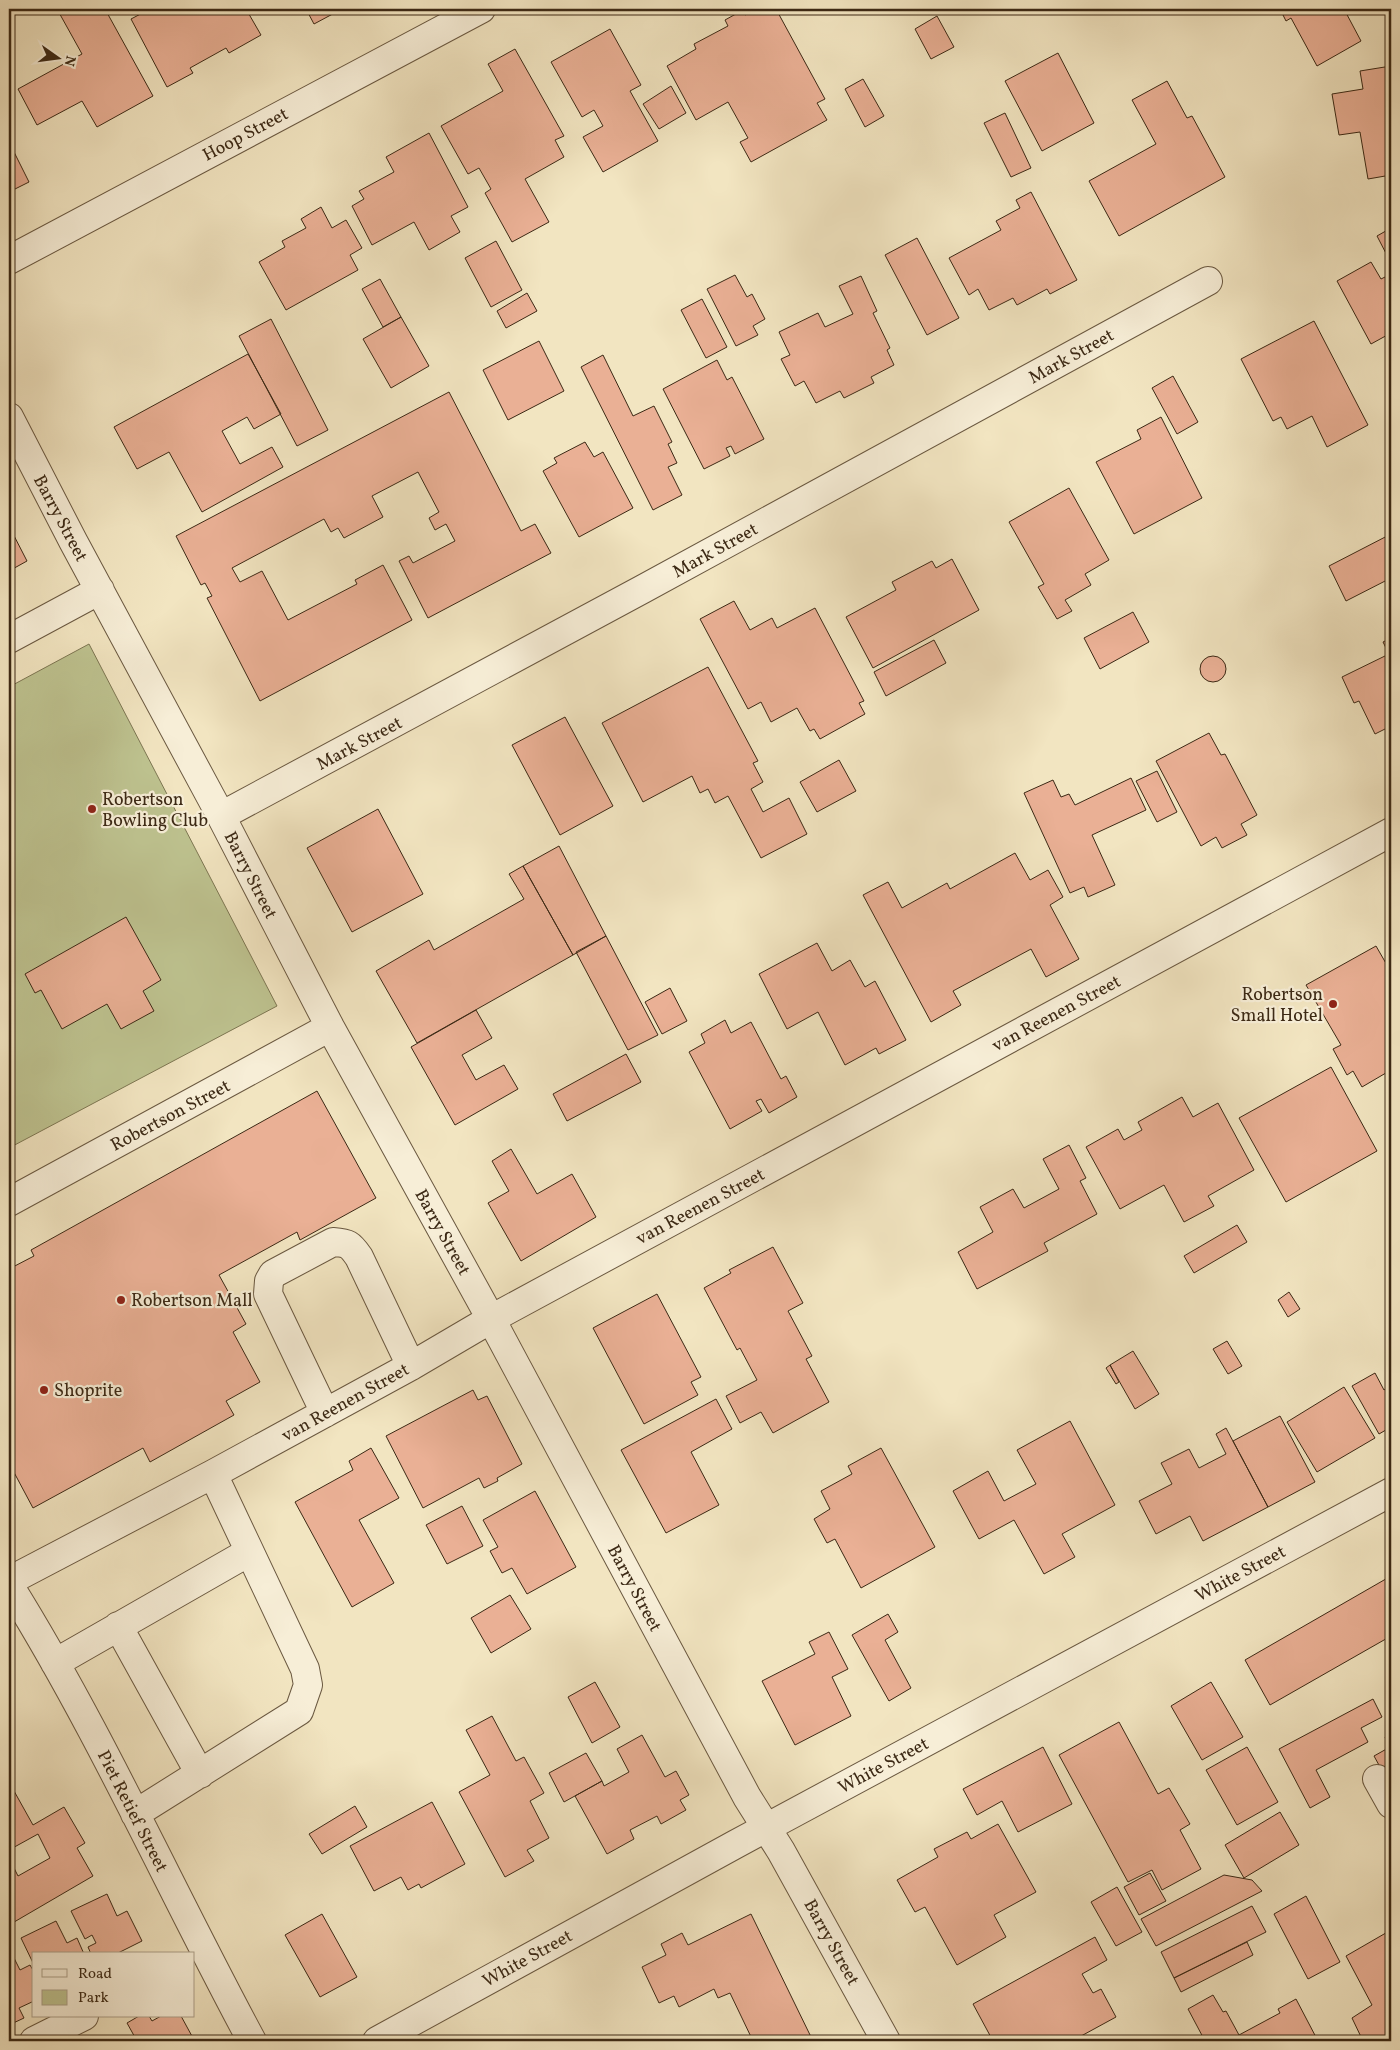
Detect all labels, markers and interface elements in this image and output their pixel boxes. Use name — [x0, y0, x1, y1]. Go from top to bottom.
north arrow — [32, 32, 82, 82]
text: N — [59, 54, 80, 68]
street label: Hoop Street — [198, 102, 293, 168]
street label: Mark Street — [1025, 324, 1119, 391]
street label: Barry Street — [26, 471, 93, 567]
street label: Mark Street — [669, 518, 763, 585]
street label: Mark Street — [312, 711, 407, 777]
place label: Robertson Bowling Club — [102, 788, 208, 834]
marker: Robertson Bowling Club — [86, 803, 98, 815]
street label: Barry Street — [217, 828, 282, 924]
street label: van Reenen Street — [988, 970, 1126, 1059]
place label: Robertson Small Hotel — [1231, 983, 1323, 1029]
marker: Robertson Small Hotel — [1327, 998, 1339, 1010]
street label: Robertson Street — [106, 1074, 235, 1158]
street label: van Reenen Street — [632, 1163, 770, 1252]
street label: Barry Street — [408, 1185, 476, 1280]
place label: Robertson Mall — [131, 1289, 253, 1314]
marker: Robertson Mall — [115, 1294, 127, 1306]
street label: van Reenen Street — [277, 1358, 414, 1449]
place label: Shoprite — [54, 1379, 122, 1404]
marker: Shoprite — [38, 1384, 50, 1396]
street label: White Street — [1191, 1540, 1290, 1609]
street label: Barry Street — [600, 1541, 667, 1637]
street label: White Street — [834, 1732, 933, 1801]
street label: Piet Retief Street — [90, 1746, 173, 1877]
street label: Barry Street — [797, 1895, 865, 1990]
street label: White Street — [478, 1924, 577, 1994]
legend — [32, 1952, 195, 2018]
text: Road — [78, 1964, 112, 1985]
text: Park — [78, 1988, 109, 2009]

